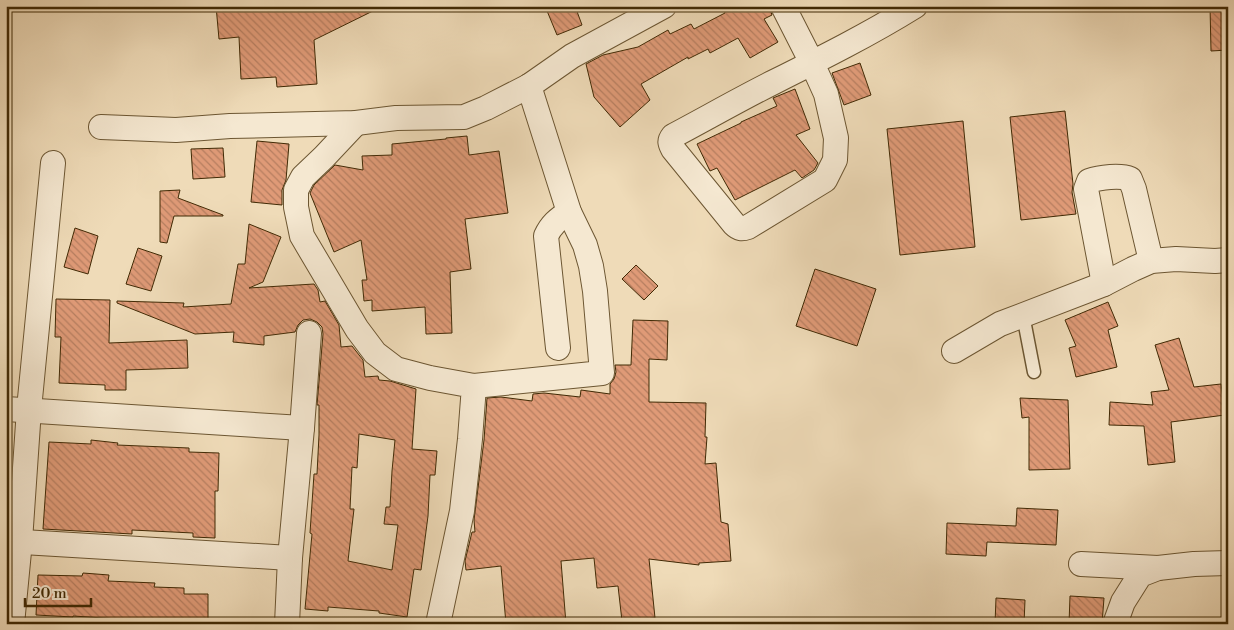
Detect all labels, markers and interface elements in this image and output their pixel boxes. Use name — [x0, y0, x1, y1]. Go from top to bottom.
scale bar — [25, 575, 91, 607]
text: 20 m — [32, 584, 67, 603]

